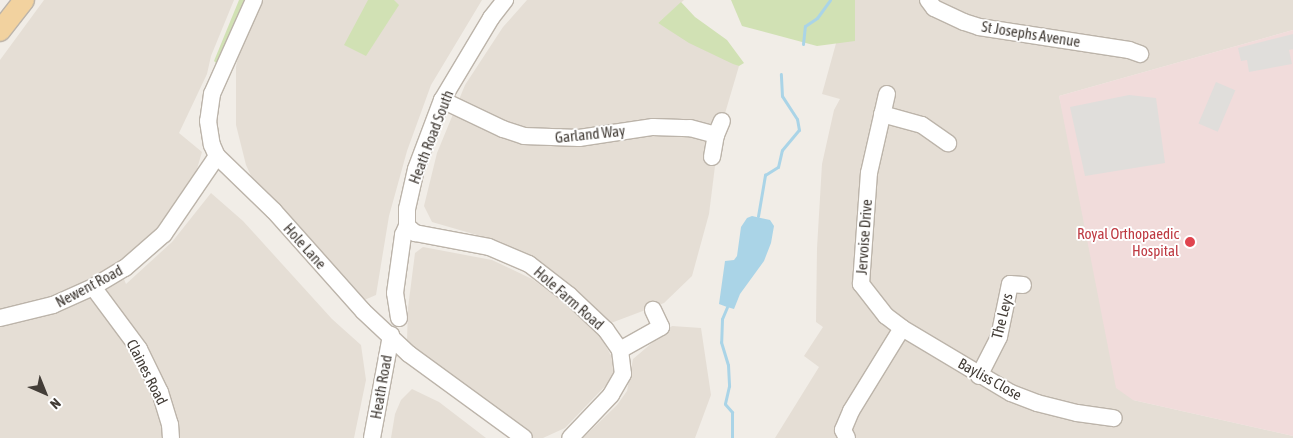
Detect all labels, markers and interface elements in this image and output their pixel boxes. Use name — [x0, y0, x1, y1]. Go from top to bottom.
street label: St Josephs Avenue — [980, 17, 1082, 51]
street label: Heath Road South — [405, 88, 457, 186]
street label: Garland Way — [554, 121, 626, 147]
street label: Jervoise Drive — [852, 199, 876, 275]
street label: Hole Lane — [280, 219, 330, 273]
place label: Royal Orthopaedic Hospital — [1077, 224, 1179, 259]
marker: Royal Orthopaedic Hospital — [1183, 235, 1197, 249]
street label: Newent Road — [52, 261, 126, 311]
street label: Hole Farm Road — [530, 263, 608, 333]
street label: The Leys — [988, 291, 1016, 341]
street label: Claines Road — [123, 336, 171, 408]
street label: Heath Road — [367, 354, 395, 420]
street label: Bayliss Close — [955, 354, 1025, 404]
north arrow — [20, 368, 70, 418]
text: N — [47, 395, 64, 412]

